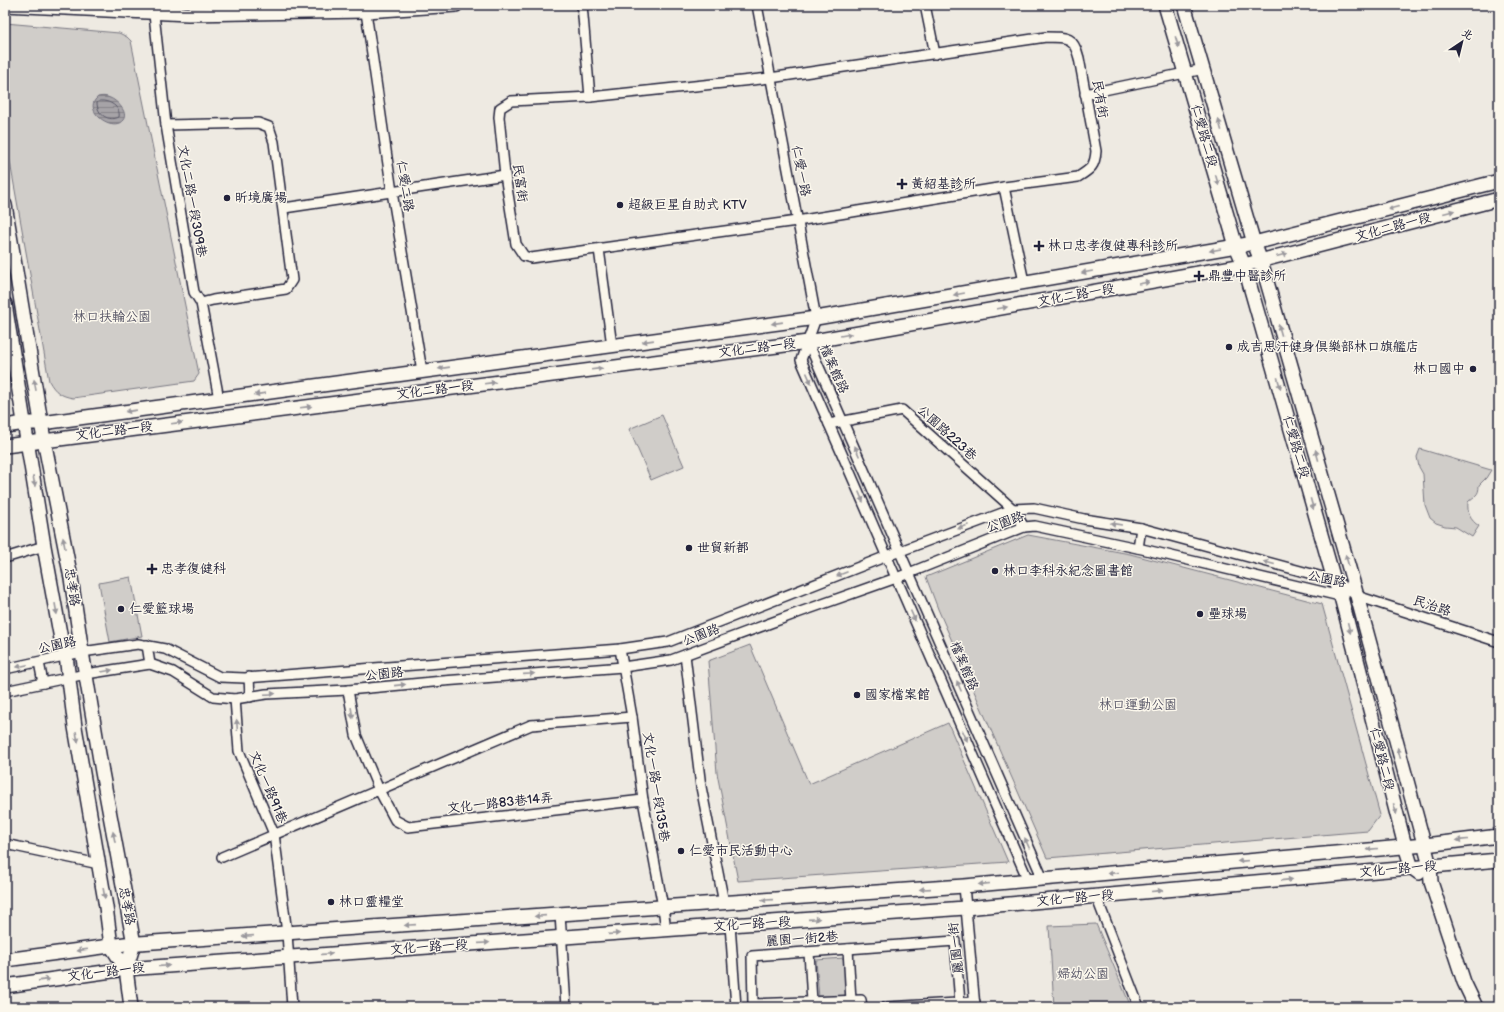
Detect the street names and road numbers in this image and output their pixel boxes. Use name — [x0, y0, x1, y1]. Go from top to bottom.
street label: 民有街 — [1089, 78, 1111, 120]
street label: 仁愛路二段 — [1187, 103, 1221, 169]
street label: 文化二路一段309巷 — [174, 143, 210, 259]
street label: 仁愛一路 — [788, 144, 814, 198]
street label: 仁愛二路 — [393, 159, 417, 213]
street label: 民富街 — [509, 163, 531, 203]
street label: 文化二路一段 — [1353, 209, 1433, 245]
street label: 文化二路一段 — [1036, 280, 1116, 310]
street label: 文化二路一段 — [717, 335, 797, 361]
street label: 檔案館路 — [816, 342, 852, 396]
street label: 文化二路一段 — [395, 377, 475, 403]
street label: 公園路223巷 — [914, 402, 980, 464]
street label: 仁愛路二段 — [1279, 414, 1313, 480]
street label: 文化二路一段 — [74, 418, 154, 444]
street label: 公園路 — [984, 508, 1026, 536]
street label: 忠孝路 — [61, 566, 83, 608]
street label: 公園路 — [1306, 567, 1348, 591]
street label: 民治路 — [1411, 592, 1453, 620]
street label: 公園路 — [680, 621, 722, 649]
street label: 公園路 — [36, 633, 78, 657]
street label: 檔案館路 — [946, 639, 982, 693]
street label: 公園路 — [364, 664, 404, 684]
street label: 仁愛路二段 — [1366, 726, 1398, 792]
street label: 文化一路一段135巷 — [639, 731, 673, 843]
street label: 文化一路91巷 — [245, 748, 291, 826]
street label: 文化一路83巷14弄 — [446, 789, 554, 817]
street label: 文化一路一段 — [1358, 858, 1438, 880]
street label: 忠孝路 — [115, 885, 139, 927]
street label: 文化一路一段 — [1035, 887, 1115, 909]
street label: 文化一路一段 — [713, 913, 791, 935]
street label: 麗園一街 — [945, 921, 967, 975]
street label: 麗園一街2巷 — [765, 928, 839, 950]
street label: 文化一路一段 — [390, 936, 468, 958]
street label: 文化一路一段 — [66, 959, 146, 985]

